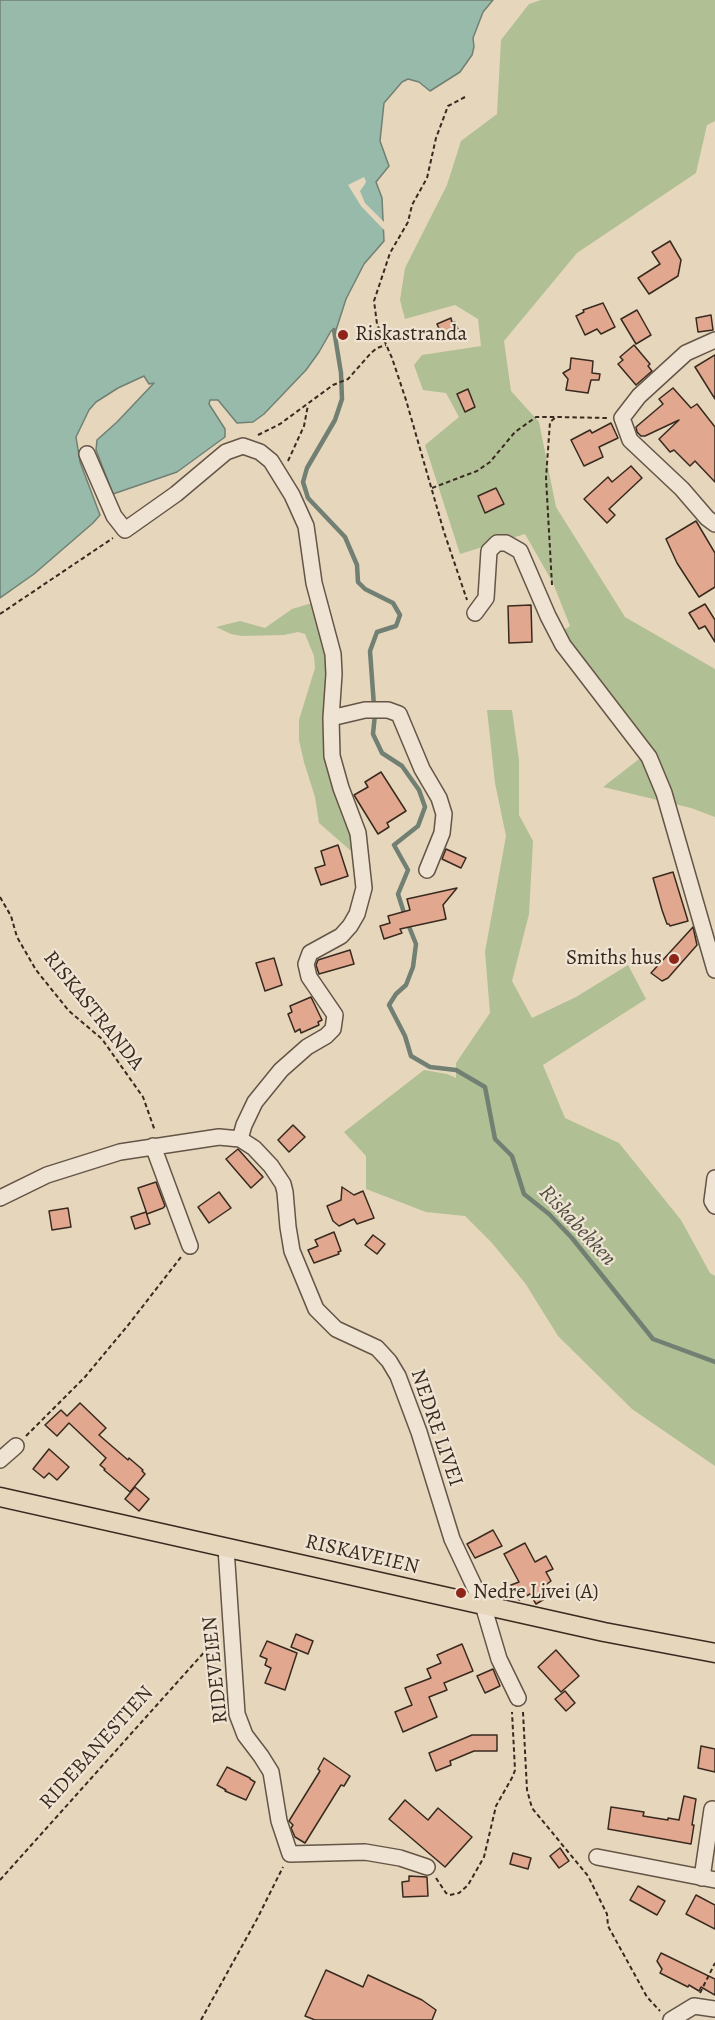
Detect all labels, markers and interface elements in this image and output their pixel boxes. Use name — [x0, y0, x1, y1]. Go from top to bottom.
place label: Riskastranda — [355, 322, 467, 348]
marker: Riskastranda — [336, 328, 350, 342]
street label: RISKASTRANDA — [37, 946, 149, 1076]
place label: Smiths hus — [566, 946, 662, 972]
marker: Smiths hus — [667, 952, 681, 966]
water label: Riskabekken — [533, 1180, 621, 1272]
street label: NEDRE LIVEI — [404, 1366, 468, 1490]
street label: RISKAVEIEN — [303, 1530, 421, 1580]
place label: Nedre Livei (A) — [473, 1580, 599, 1606]
marker: Nedre Livei (A) — [454, 1586, 468, 1600]
street label: RIDEVEIEN — [198, 1615, 234, 1725]
street label: RIDEBANESTIEN — [35, 1681, 159, 1815]

